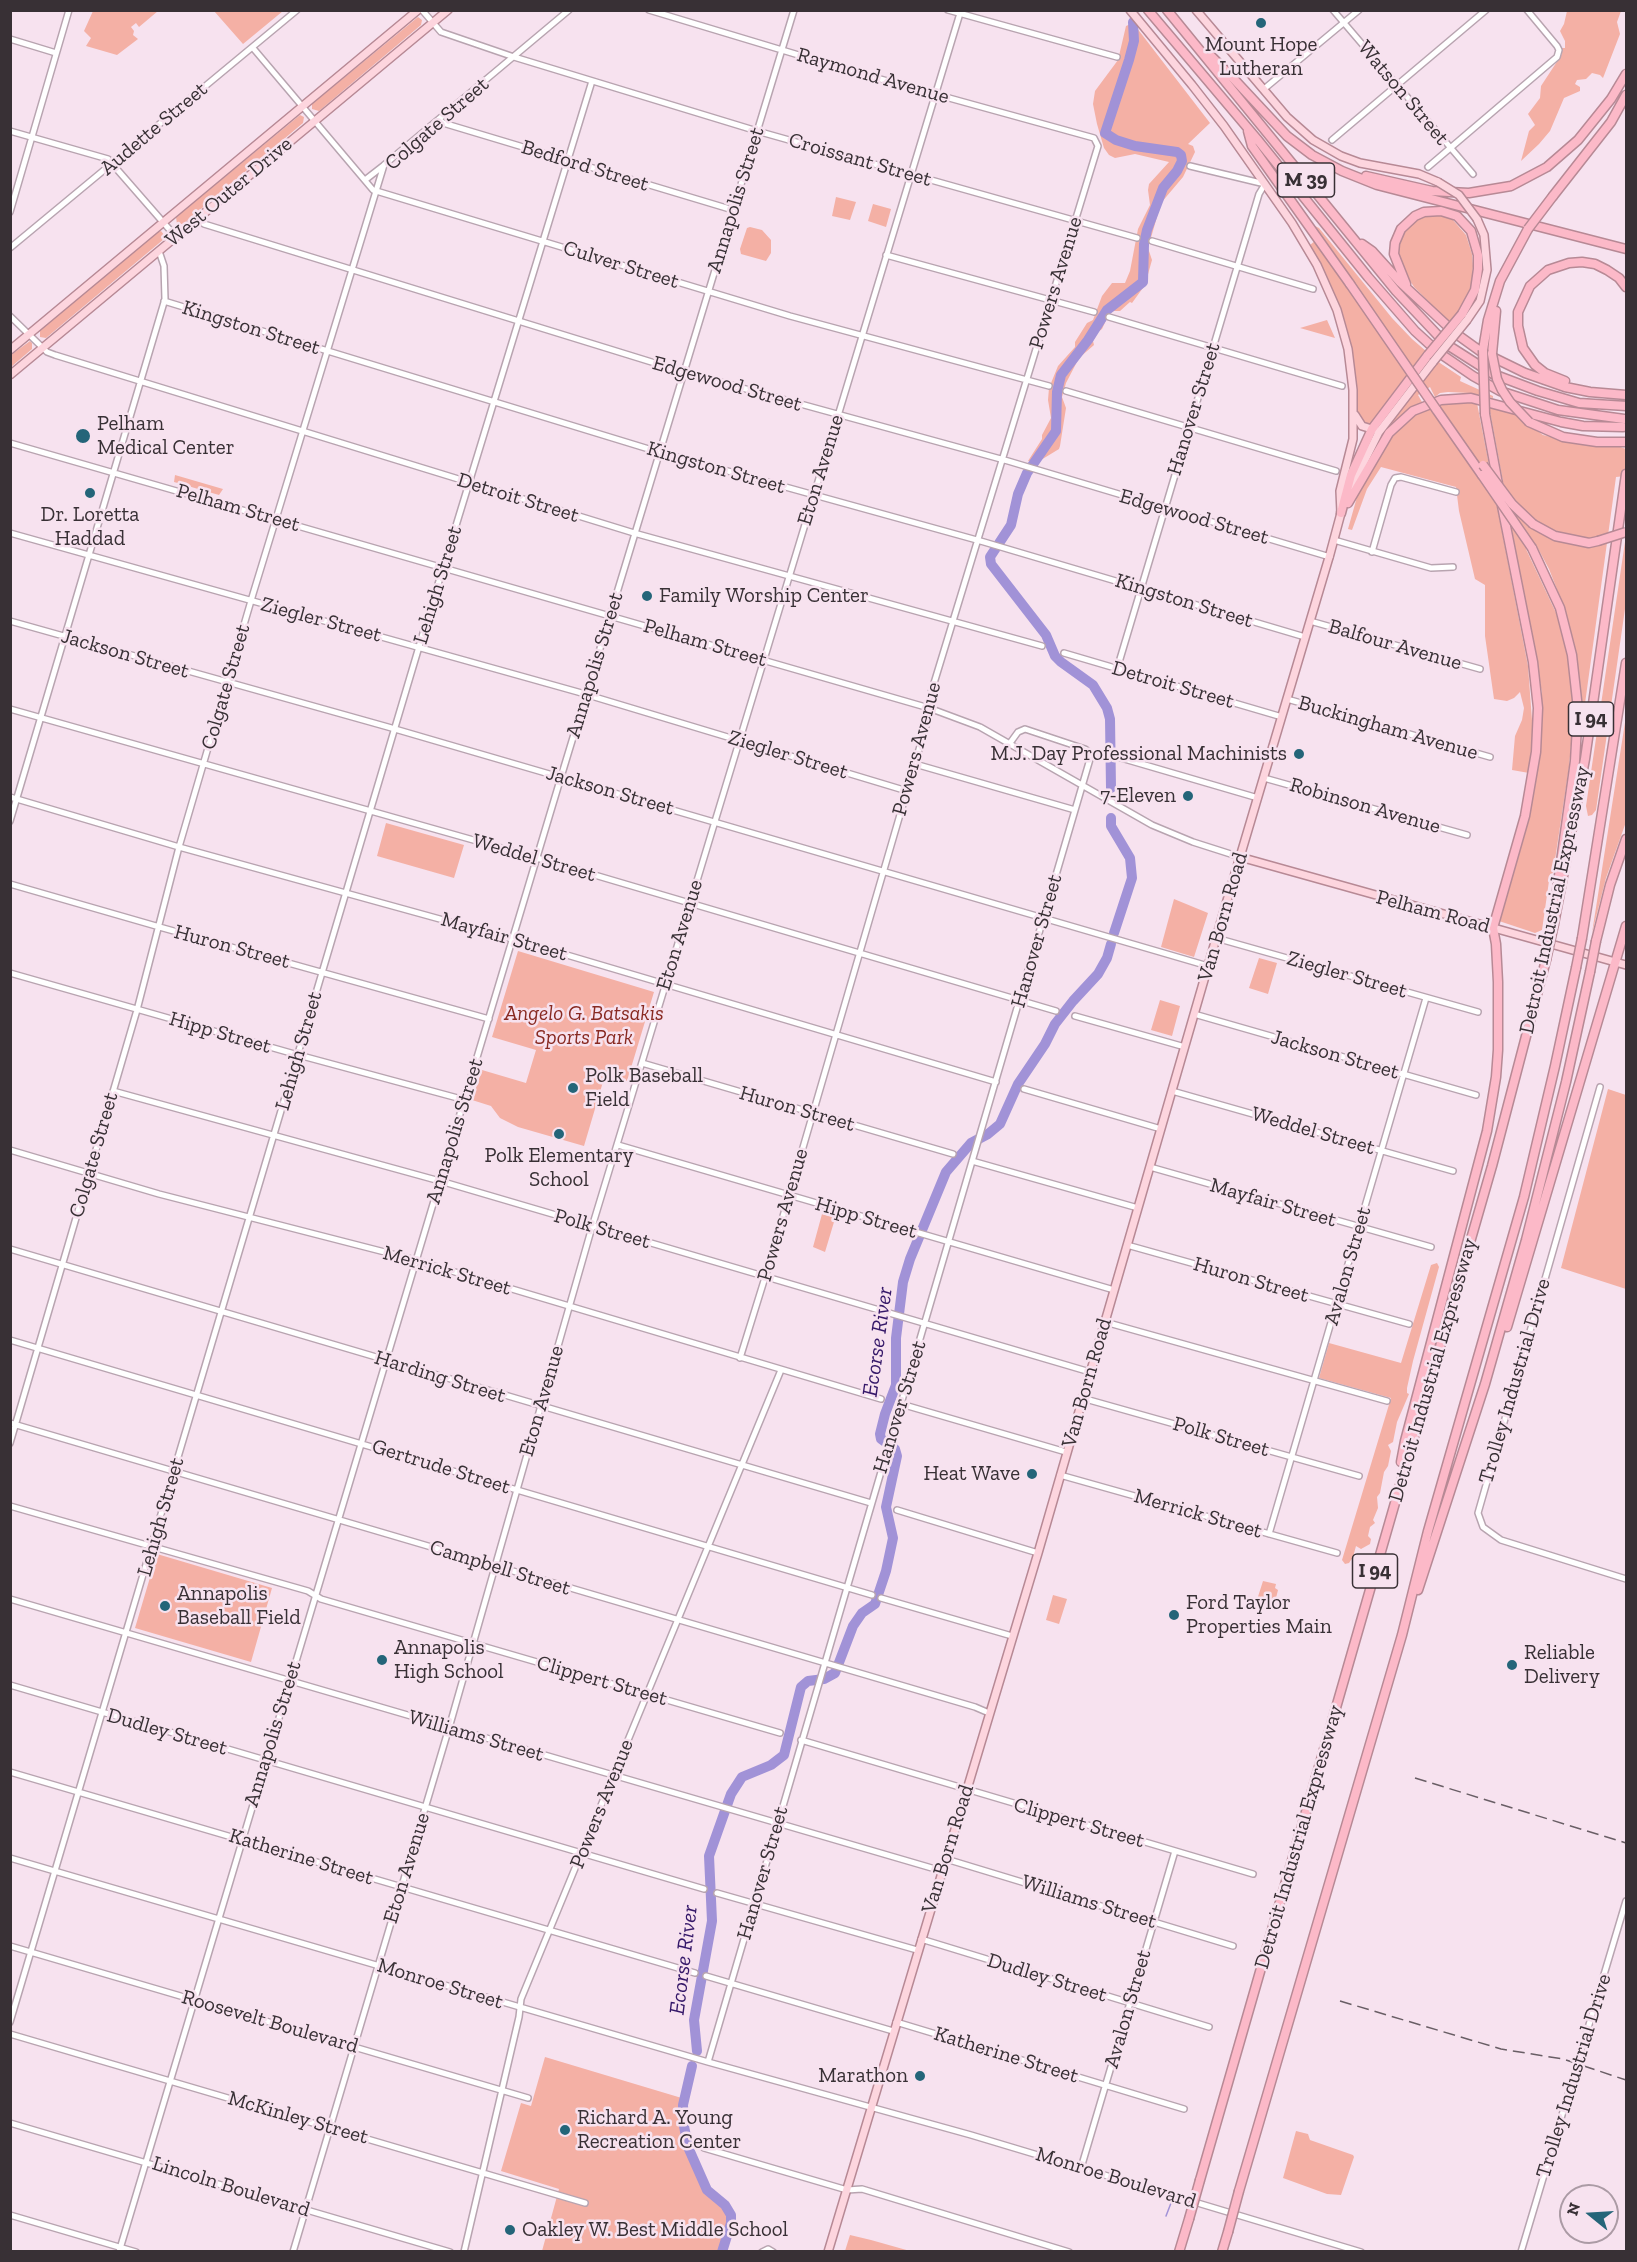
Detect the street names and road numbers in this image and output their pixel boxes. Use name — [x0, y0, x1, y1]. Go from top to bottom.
street label: Watson Street — [1352, 36, 1454, 150]
street label: Raymond Avenue — [794, 42, 952, 110]
street label: Colgate Street — [380, 72, 494, 176]
street label: Audette Street — [95, 77, 213, 181]
street label: Annapolis Street — [702, 124, 770, 276]
street label: Croissant Street — [786, 128, 934, 192]
street label: West Outer Drive — [160, 132, 298, 252]
street label: Bedford Street — [518, 135, 652, 197]
road number: M 39 — [1278, 163, 1334, 197]
street label: Powers Avenue — [1024, 214, 1088, 352]
street label: Culver Street — [560, 235, 682, 295]
street label: Kingston Street — [179, 295, 323, 361]
street label: Hanover Street — [1162, 340, 1226, 478]
street label: Edgewood Street — [649, 351, 805, 417]
street label: Eton Avenue — [792, 412, 850, 528]
street label: Kingston Street — [644, 436, 788, 500]
street label: Detroit Street — [454, 468, 582, 528]
street label: Pelham Street — [173, 478, 303, 538]
street label: Edgewood Street — [1116, 484, 1272, 550]
street label: Lehigh Street — [408, 523, 468, 647]
street label: Kingston Street — [1112, 568, 1256, 634]
street label: Annapolis Street — [561, 589, 629, 741]
street label: Ziegler Street — [258, 592, 384, 648]
street label: Pelham Street — [640, 613, 770, 673]
street label: Balfour Avenue — [1325, 614, 1465, 676]
street label: Colgate Street — [196, 621, 256, 753]
street label: Jackson Street — [58, 624, 192, 684]
street label: Detroit Street — [1109, 656, 1237, 714]
street label: Powers Avenue — [887, 679, 947, 819]
street label: Buckingham Avenue — [1295, 690, 1481, 766]
road number: I 94 — [1568, 702, 1614, 736]
street label: Ziegler Street — [725, 725, 851, 785]
street label: Jackson Street — [543, 761, 677, 821]
street label: Detroit Industrial Expressway — [1514, 764, 1596, 1036]
street label: Robinson Avenue — [1287, 772, 1443, 840]
street label: Weddel Street — [469, 828, 599, 888]
street label: Van Born Road — [1192, 849, 1254, 985]
street label: Hanover Street — [1006, 871, 1068, 1011]
street label: Eton Avenue — [651, 877, 709, 993]
street label: Pelham Road — [1373, 885, 1493, 939]
street label: Mayfair Street — [438, 907, 570, 967]
street label: Huron Street — [171, 919, 293, 975]
street label: Ziegler Street — [1284, 946, 1410, 1004]
street label: Lehigh Street — [270, 989, 328, 1113]
street label: Hipp Street — [166, 1006, 274, 1060]
street label: Jackson Street — [1268, 1025, 1402, 1085]
street label: Annapolis Street — [421, 1055, 489, 1207]
street label: Huron Street — [736, 1080, 858, 1138]
street label: Colgate Street — [64, 1089, 124, 1221]
street label: Weddel Street — [1248, 1101, 1378, 1161]
street label: Powers Avenue — [752, 1146, 814, 1284]
street label: Mayfair Street — [1207, 1173, 1339, 1233]
street label: Hipp Street — [812, 1191, 920, 1245]
street label: Polk Street — [551, 1203, 653, 1255]
street label: Avalon Street — [1319, 1204, 1377, 1328]
street label: Detroit Industrial Expressway — [1383, 1235, 1483, 1505]
street label: Merrick Street — [380, 1241, 514, 1301]
street label: Huron Street — [1190, 1251, 1312, 1309]
street label: Trolley Industrial Drive — [1474, 1276, 1556, 1486]
street label: Van Born Road — [1056, 1315, 1118, 1451]
street label: Hanover Street — [868, 1338, 932, 1476]
street label: Eton Avenue — [514, 1343, 570, 1459]
street label: Harding Street — [371, 1345, 509, 1409]
street label: Polk Street — [1170, 1411, 1272, 1463]
street label: Gertrude Street — [369, 1434, 513, 1500]
street label: Lehigh Street — [132, 1455, 190, 1579]
street label: Merrick Street — [1131, 1484, 1265, 1544]
street label: Campbell Street — [427, 1535, 573, 1601]
road number: I 94 — [1352, 1554, 1398, 1588]
street label: Clippert Street — [534, 1650, 670, 1712]
street label: Annapolis Street — [239, 1658, 307, 1810]
street label: Detroit Industrial Expressway — [1249, 1702, 1349, 1972]
street label: Dudley Street — [104, 1703, 230, 1761]
street label: Williams Street — [405, 1705, 547, 1767]
street label: Powers Avenue — [565, 1736, 639, 1872]
street label: Van Born Road — [916, 1782, 980, 1916]
street label: Clippert Street — [1011, 1792, 1147, 1854]
street label: Hanover Street — [732, 1803, 794, 1943]
street label: Eton Avenue — [378, 1810, 436, 1926]
street label: Katherine Street — [226, 1823, 376, 1891]
street label: Williams Street — [1018, 1870, 1160, 1934]
street label: Avalon Street — [1099, 1947, 1157, 2071]
street label: Dudley Street — [984, 1948, 1110, 2008]
street label: Monroe Street — [374, 1953, 506, 2015]
street label: Trolley Industrial Drive — [1531, 1971, 1617, 2181]
street label: Roosevelt Boulevard — [179, 1985, 361, 2059]
street label: Katherine Street — [931, 2021, 1081, 2089]
street label: McKinley Street — [225, 2086, 371, 2150]
street label: Monroe Boulevard — [1033, 2142, 1199, 2214]
street label: Lincoln Boulevard — [149, 2151, 313, 2223]

